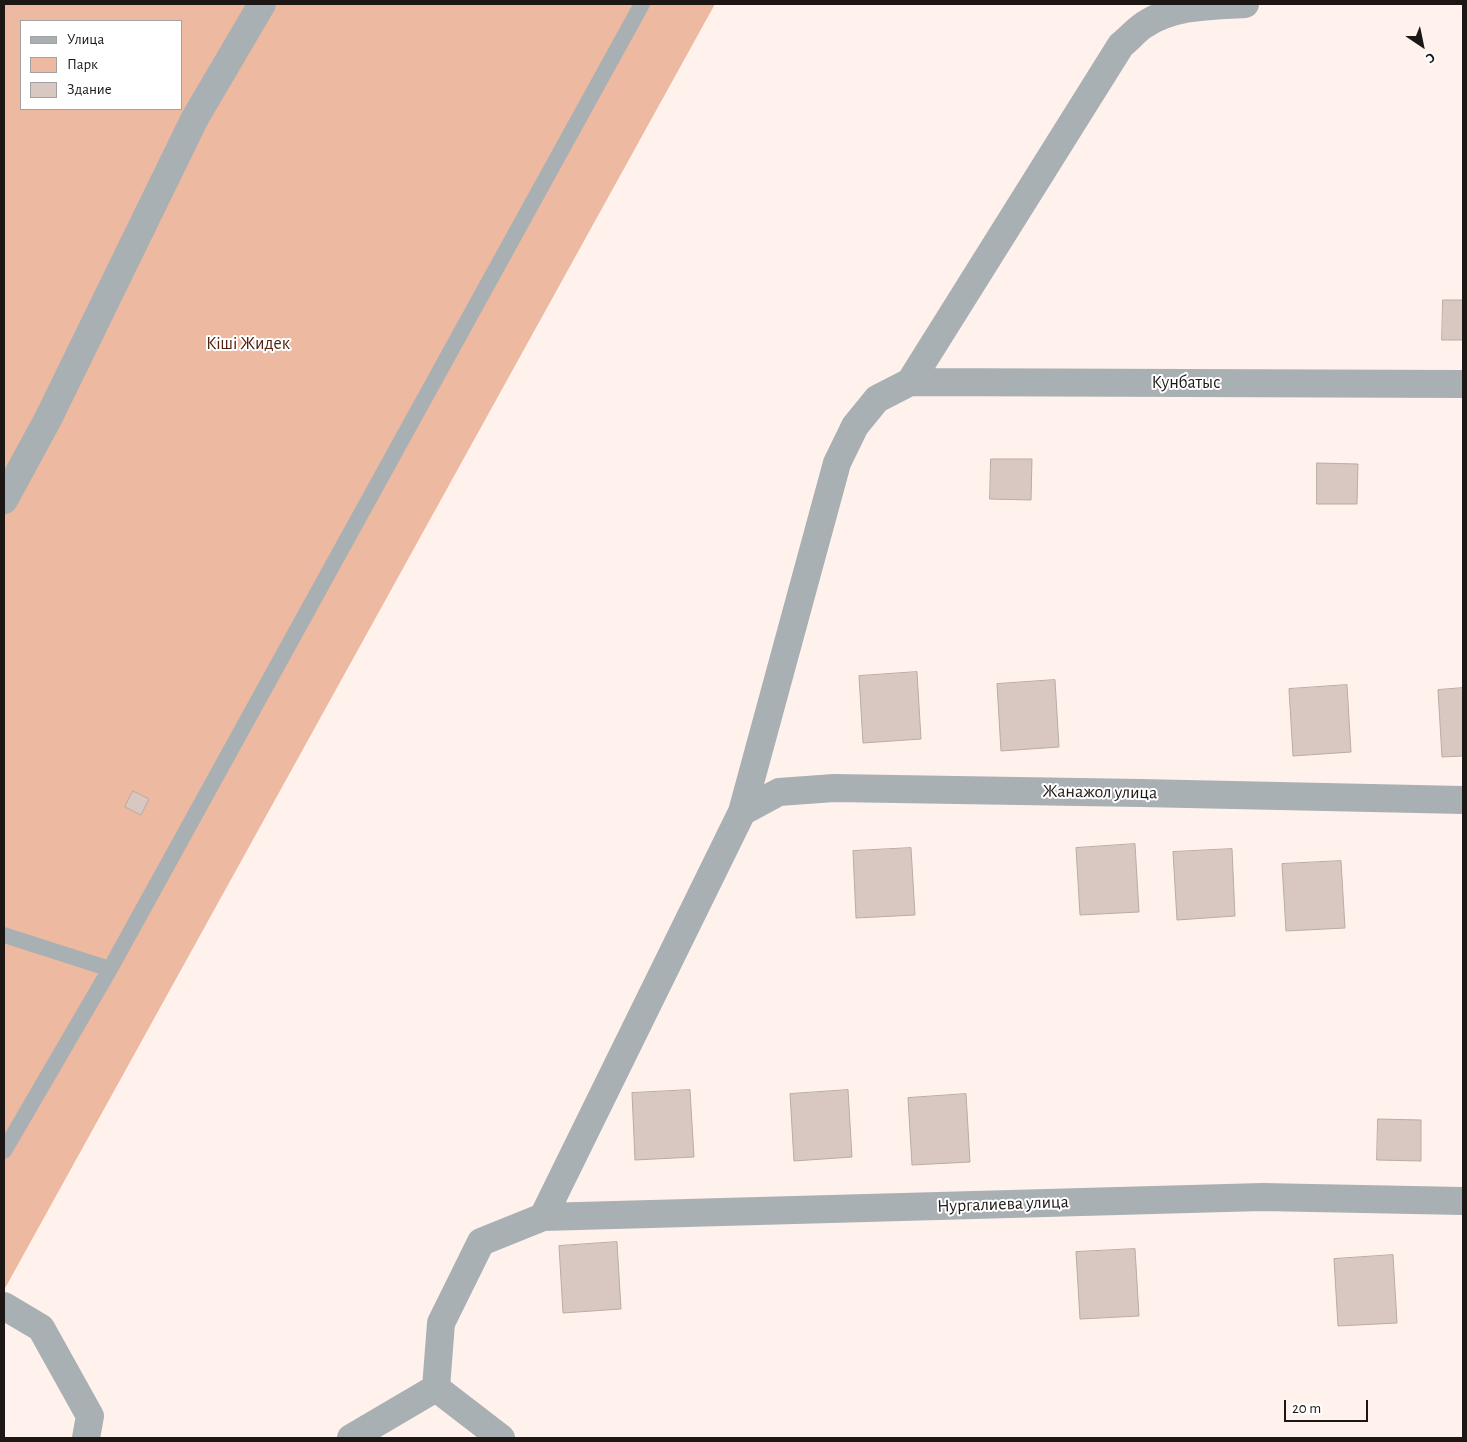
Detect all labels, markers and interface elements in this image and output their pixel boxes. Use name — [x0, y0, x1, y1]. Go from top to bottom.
legend — [20, 20, 182, 110]
north arrow — [1397, 20, 1447, 70]
text: Улица — [67, 32, 104, 47]
text: С — [1423, 49, 1438, 65]
text: Парк — [67, 57, 98, 72]
text: Здание — [67, 82, 112, 97]
park label: Кіші Жидек — [206, 333, 290, 355]
street label: Кунбатыс — [1152, 372, 1220, 394]
street label: Жанажол улица — [1042, 780, 1158, 804]
street label: Нургалиева улица — [937, 1191, 1069, 1217]
scale bar — [1287, 1390, 1371, 1422]
text: 20 m — [1292, 1401, 1321, 1416]

